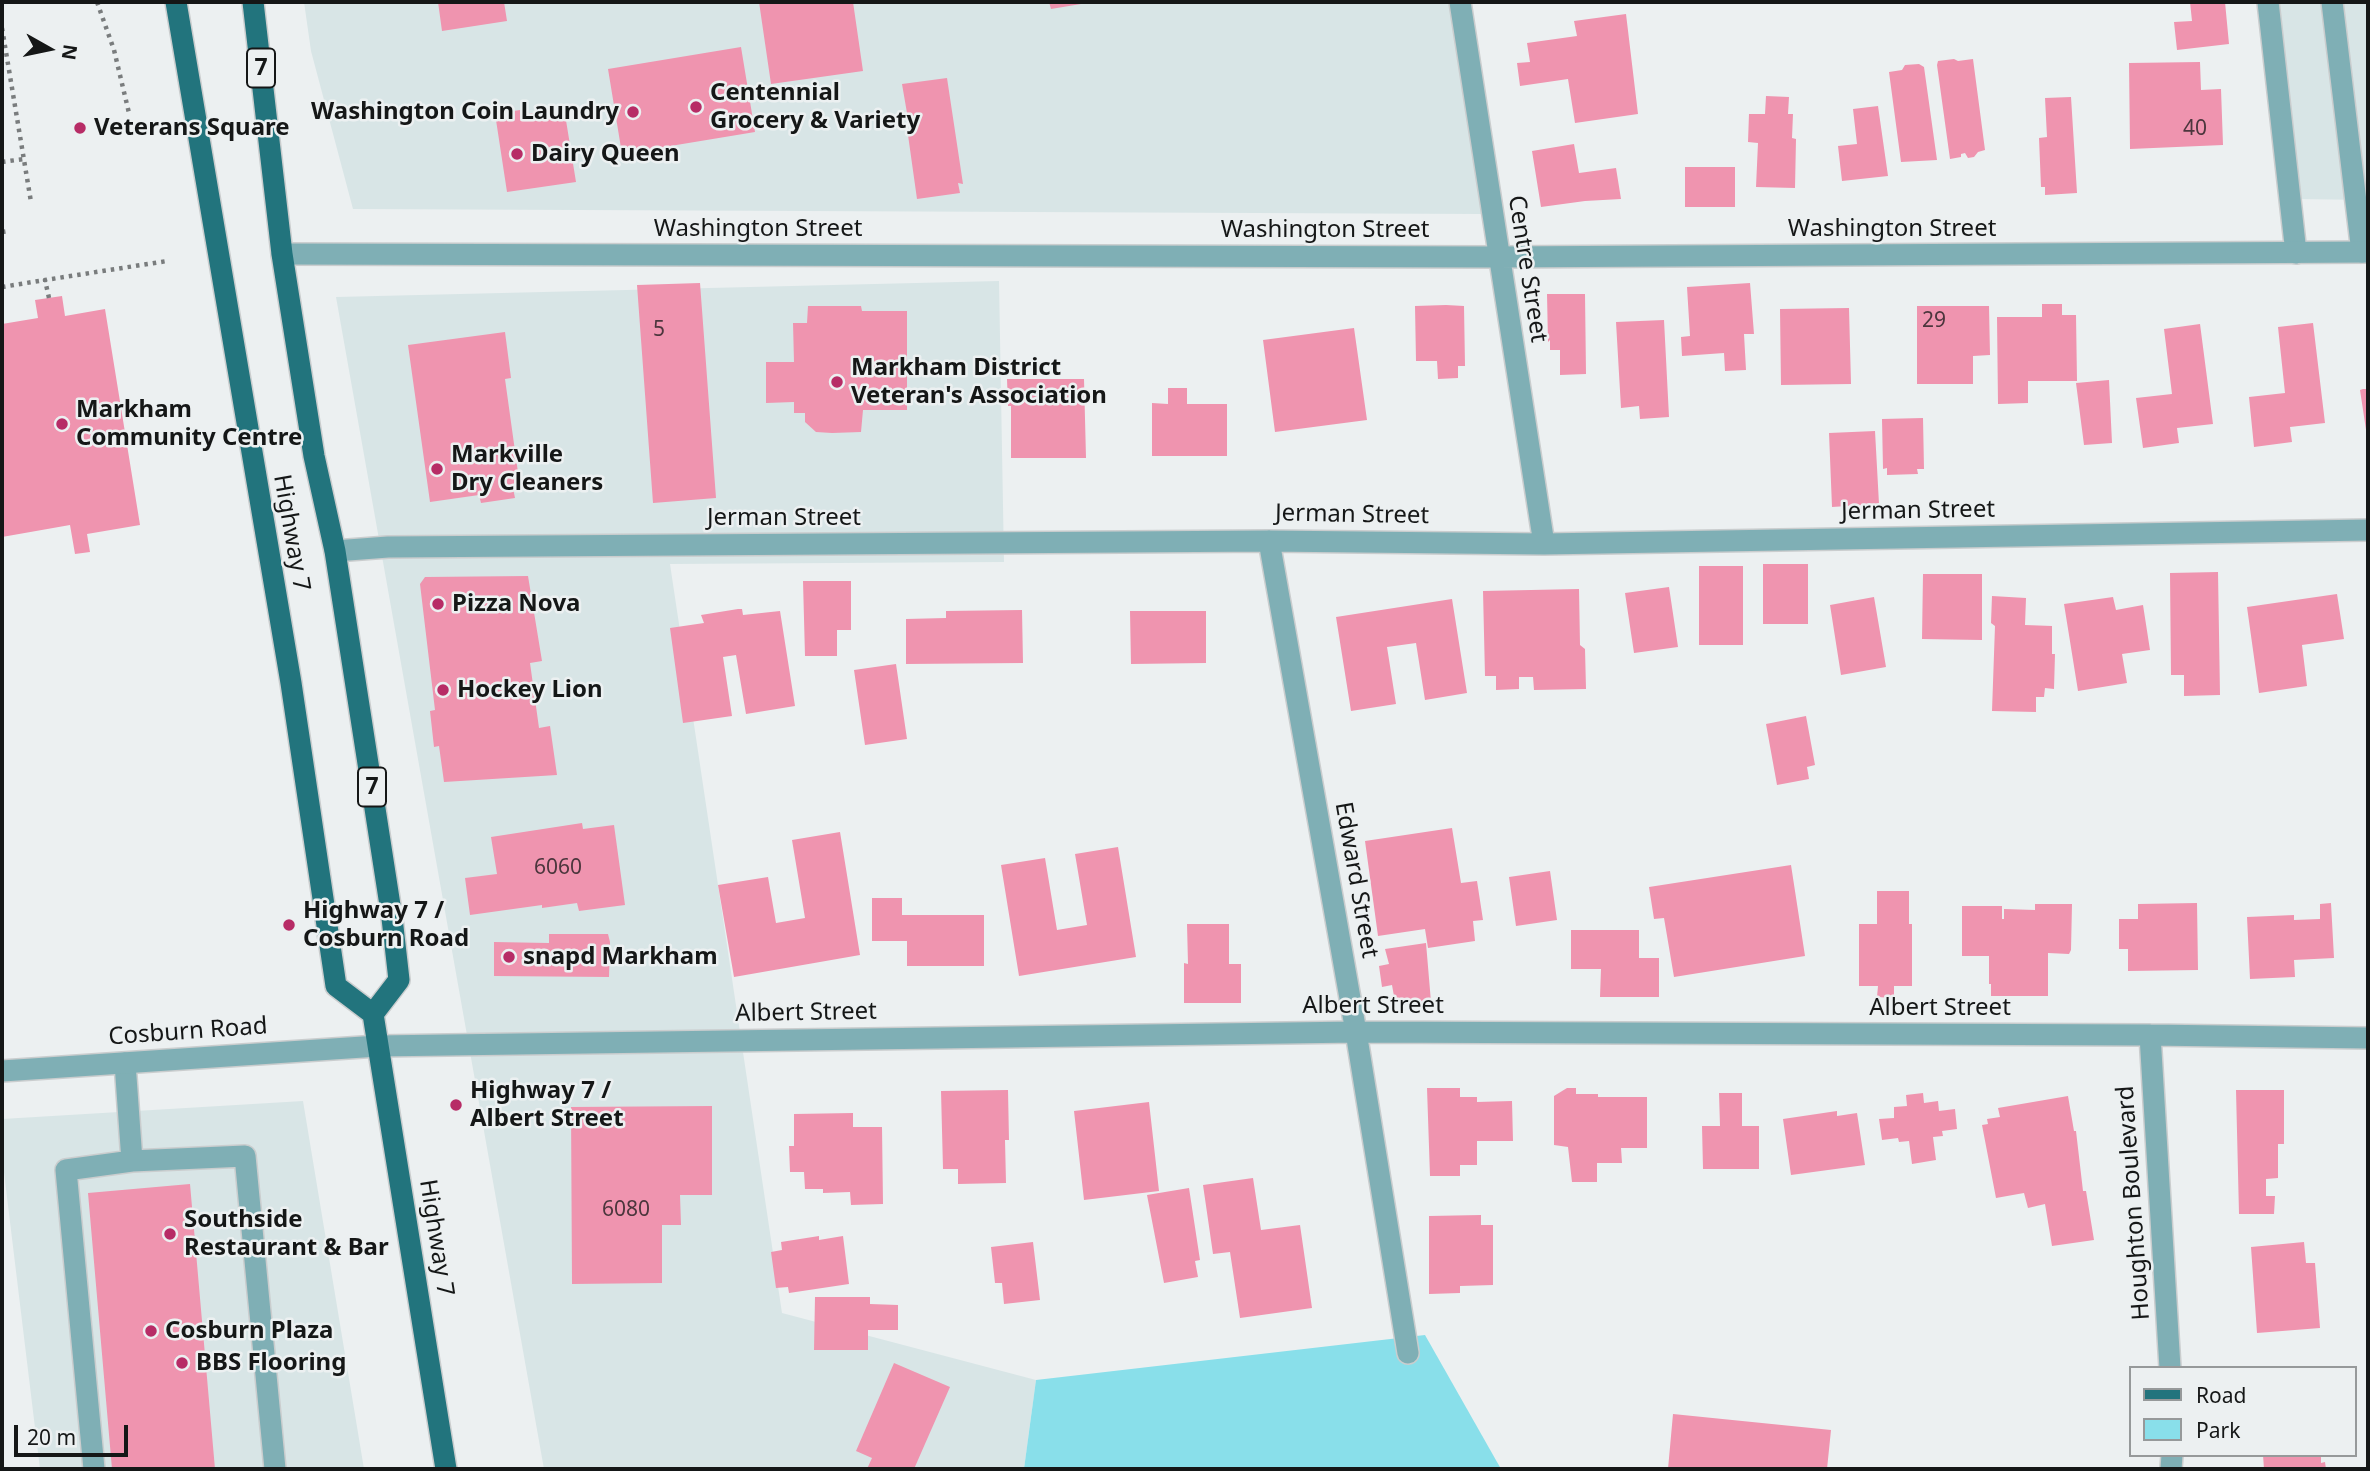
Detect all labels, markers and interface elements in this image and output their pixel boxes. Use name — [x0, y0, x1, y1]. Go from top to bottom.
north arrow — [14, 14, 84, 84]
text: N — [56, 43, 84, 62]
road number: 7 — [247, 48, 275, 88]
place label: Centennial Grocery & Variety — [710, 79, 920, 135]
place label: Washington Coin Laundry — [311, 98, 619, 126]
marker: Centennial Grocery & Variety — [688, 99, 704, 115]
marker: Washington Coin Laundry — [625, 104, 641, 120]
place label: Veterans Square — [94, 114, 290, 142]
house number: 40 — [2183, 116, 2207, 142]
marker: Veterans Square — [72, 120, 88, 136]
place label: Dairy Queen — [531, 140, 680, 168]
marker: Dairy Queen — [509, 146, 525, 162]
street label: Centre Street — [1501, 193, 1553, 345]
street label: Washington Street — [654, 215, 862, 243]
street label: Washington Street — [1788, 215, 1996, 243]
street label: Washington Street — [1221, 216, 1429, 244]
house number: 29 — [1922, 308, 1946, 334]
house number: 5 — [653, 317, 665, 343]
place label: Markham District Veteran's Association — [851, 354, 1107, 410]
marker: Markham District Veteran's Association — [829, 374, 845, 390]
place label: Markham Community Centre — [76, 396, 302, 452]
marker: Markham Community Centre — [54, 416, 70, 432]
place label: Markville Dry Cleaners — [451, 441, 603, 497]
marker: Markville Dry Cleaners — [429, 461, 445, 477]
street label: Highway 7 — [267, 472, 315, 594]
street label: Jerman Street — [1841, 495, 1995, 527]
street label: Jerman Street — [1275, 499, 1429, 531]
street label: Jerman Street — [707, 504, 861, 532]
place label: Pizza Nova — [452, 590, 580, 618]
marker: Pizza Nova — [430, 596, 446, 612]
place label: Hockey Lion — [457, 676, 603, 704]
marker: Hockey Lion — [435, 682, 451, 698]
road number: 7 — [358, 768, 386, 806]
street label: Edward Street — [1328, 800, 1384, 960]
house number: 6060 — [534, 855, 582, 881]
place label: Highway 7 / Cosburn Road — [303, 897, 469, 953]
marker: Highway 7 / Cosburn Road — [281, 917, 297, 933]
place label: snapd Markham — [523, 943, 718, 971]
marker: snapd Markham — [501, 949, 517, 965]
street label: Albert Street — [1302, 992, 1444, 1020]
street label: Albert Street — [1869, 994, 2011, 1022]
street label: Albert Street — [735, 997, 877, 1029]
street label: Cosburn Road — [107, 1012, 269, 1052]
place label: Highway 7 / Albert Street — [470, 1077, 624, 1133]
street label: Houghton Boulevard — [2111, 1085, 2157, 1321]
marker: Highway 7 / Albert Street — [448, 1097, 464, 1113]
street label: Highway 7 — [413, 1177, 459, 1299]
house number: 6080 — [602, 1197, 650, 1223]
place label: Southside Restaurant & Bar — [184, 1206, 389, 1262]
marker: Southside Restaurant & Bar — [162, 1226, 178, 1242]
place label: Cosburn Plaza — [165, 1317, 333, 1345]
marker: Cosburn Plaza — [143, 1323, 159, 1339]
place label: BBS Flooring — [196, 1349, 346, 1377]
marker: BBS Flooring — [174, 1355, 190, 1371]
legend — [2128, 1366, 2356, 1457]
text: Road — [2196, 1381, 2246, 1409]
scale bar — [18, 1412, 131, 1456]
text: Park — [2196, 1416, 2240, 1444]
text: 20 m — [27, 1423, 76, 1451]

